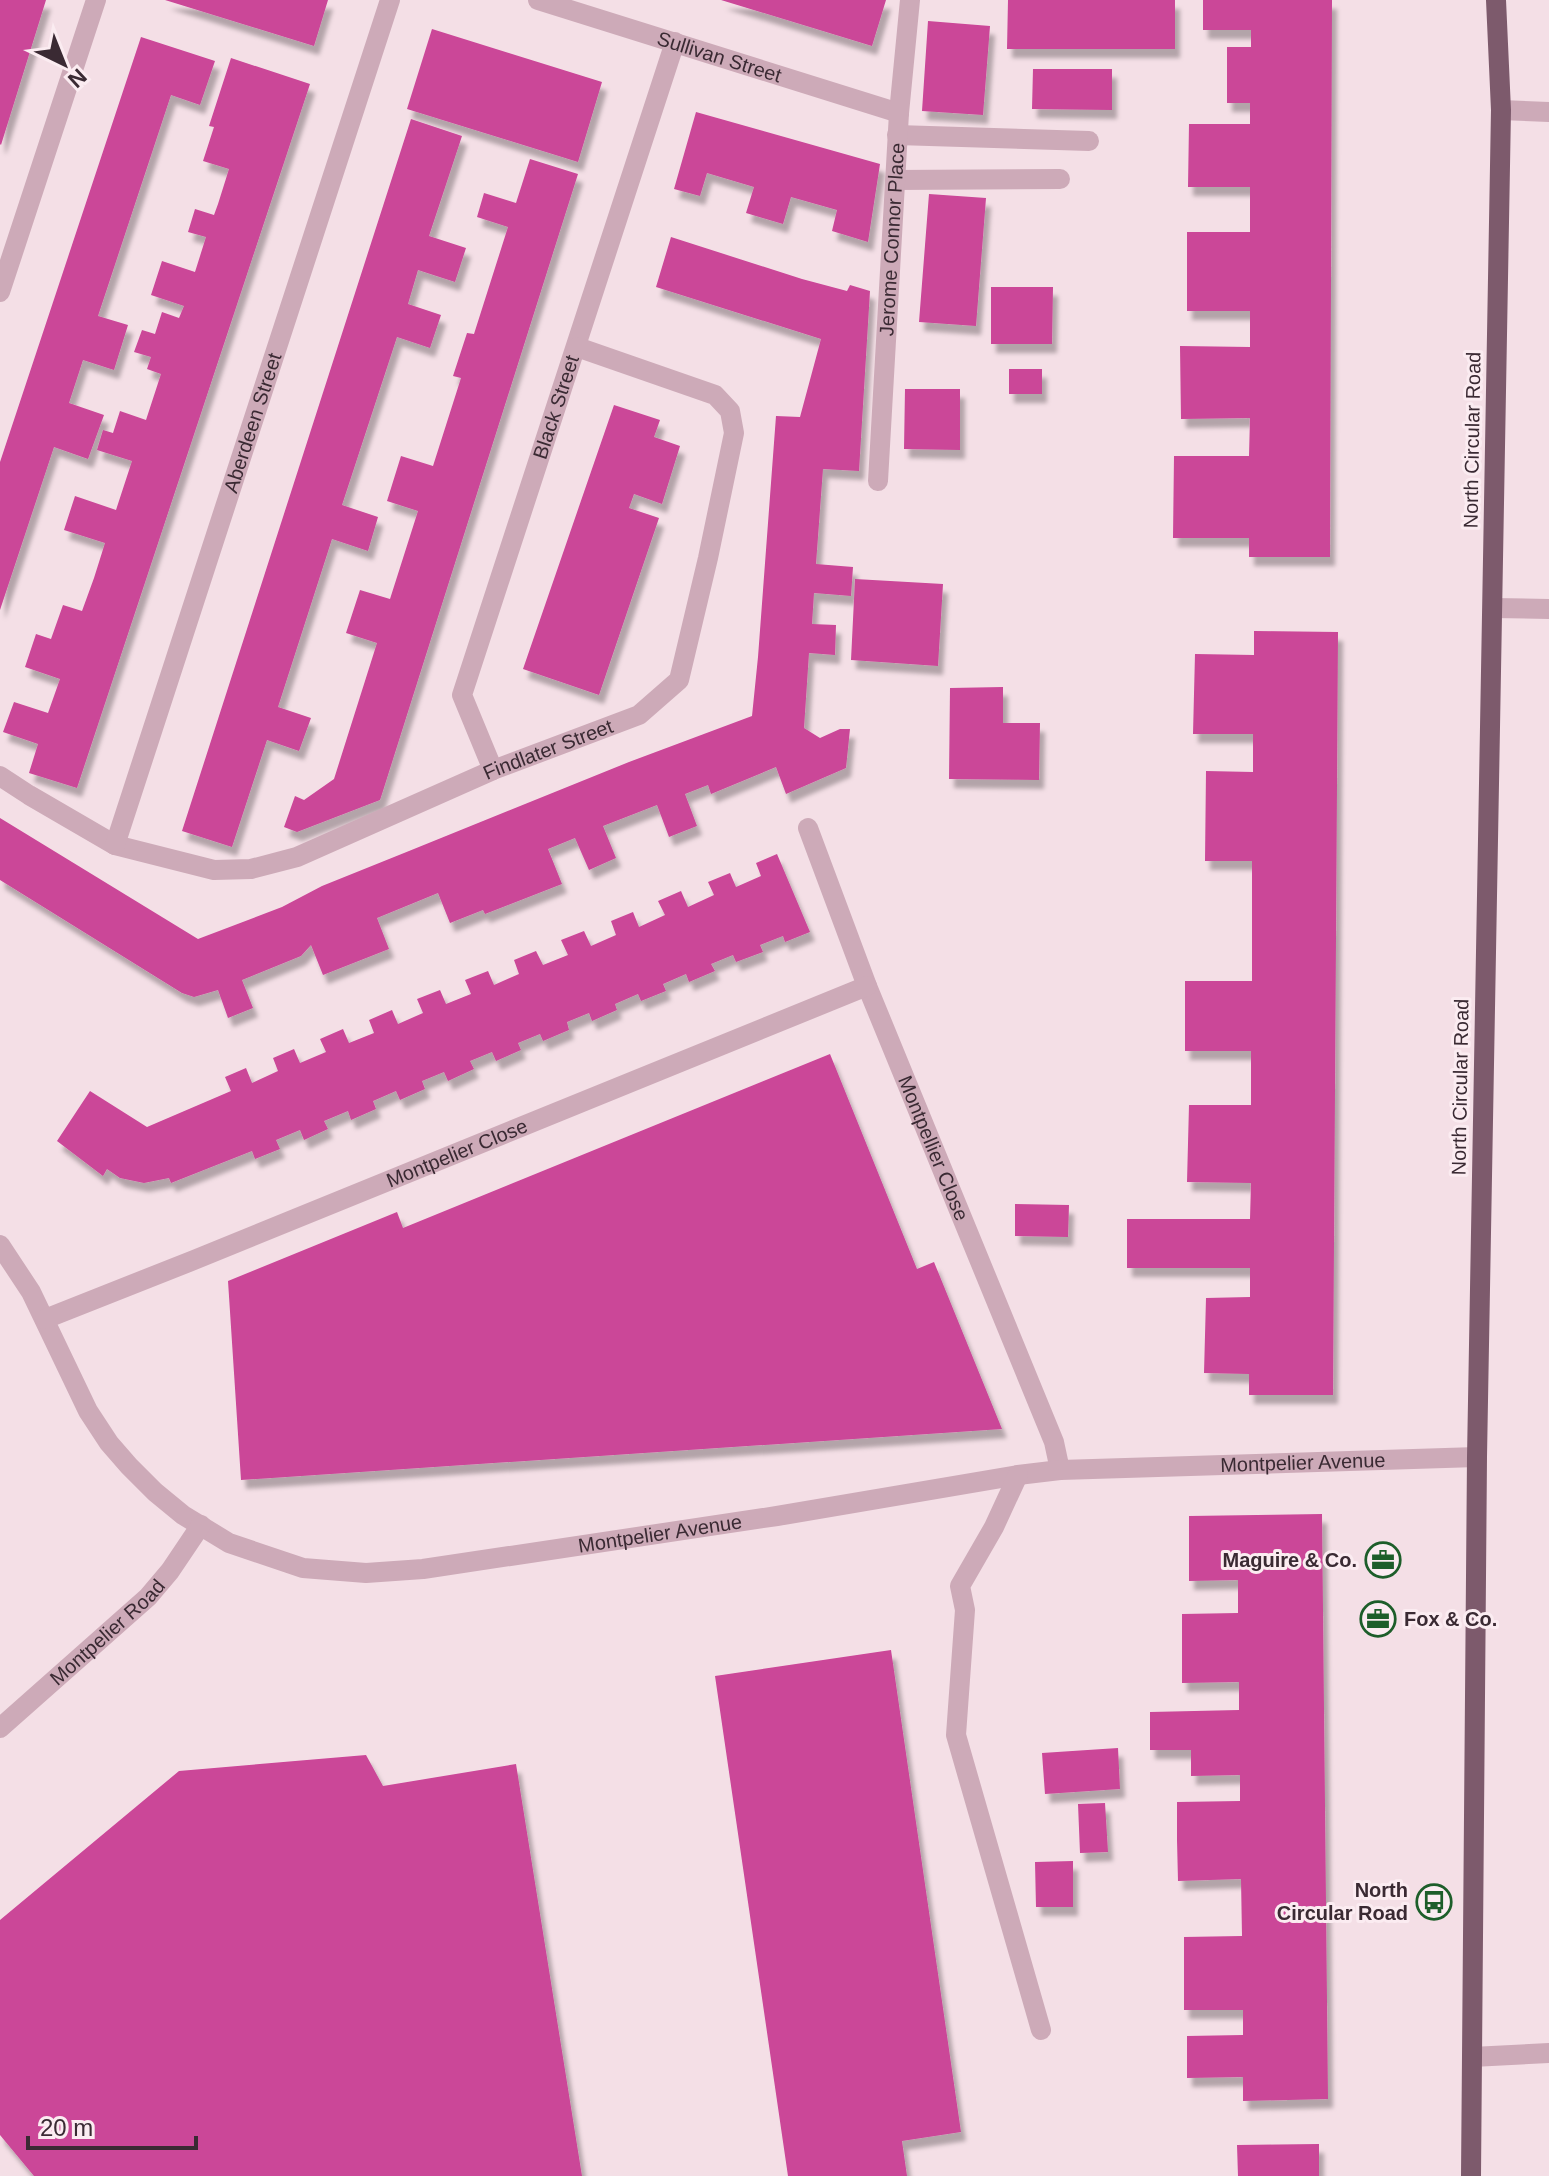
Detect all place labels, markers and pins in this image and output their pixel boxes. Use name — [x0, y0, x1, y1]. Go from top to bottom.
office icon: Maguire & Co. — [1364, 1541, 1402, 1579]
place label: Maguire & Co. — [1223, 1549, 1357, 1571]
office icon: Fox & Co. — [1359, 1600, 1397, 1638]
place label: Fox & Co. — [1404, 1608, 1497, 1630]
place label: North Circular Road — [1277, 1879, 1408, 1924]
bus stop icon: North Circular Road — [1415, 1883, 1453, 1921]

